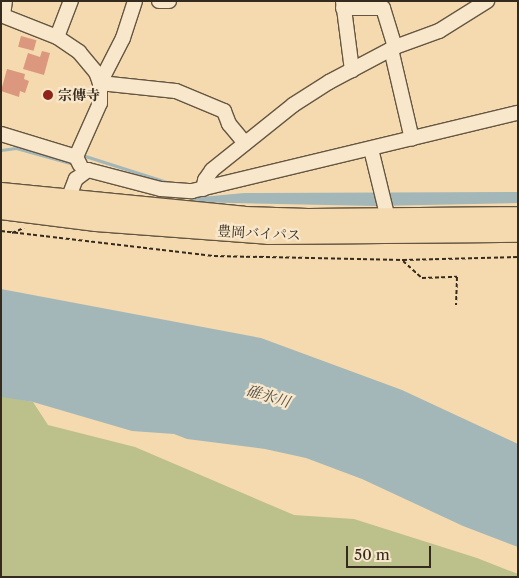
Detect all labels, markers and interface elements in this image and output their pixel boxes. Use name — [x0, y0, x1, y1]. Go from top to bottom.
place label: 宗傳寺 — [58, 87, 100, 103]
marker: 宗傳寺 — [42, 89, 54, 101]
street label: 豊岡バイパス — [217, 222, 301, 244]
water label: 碓氷川 — [244, 381, 292, 411]
scale bar — [349, 536, 434, 568]
text: 50 m — [354, 545, 390, 564]

